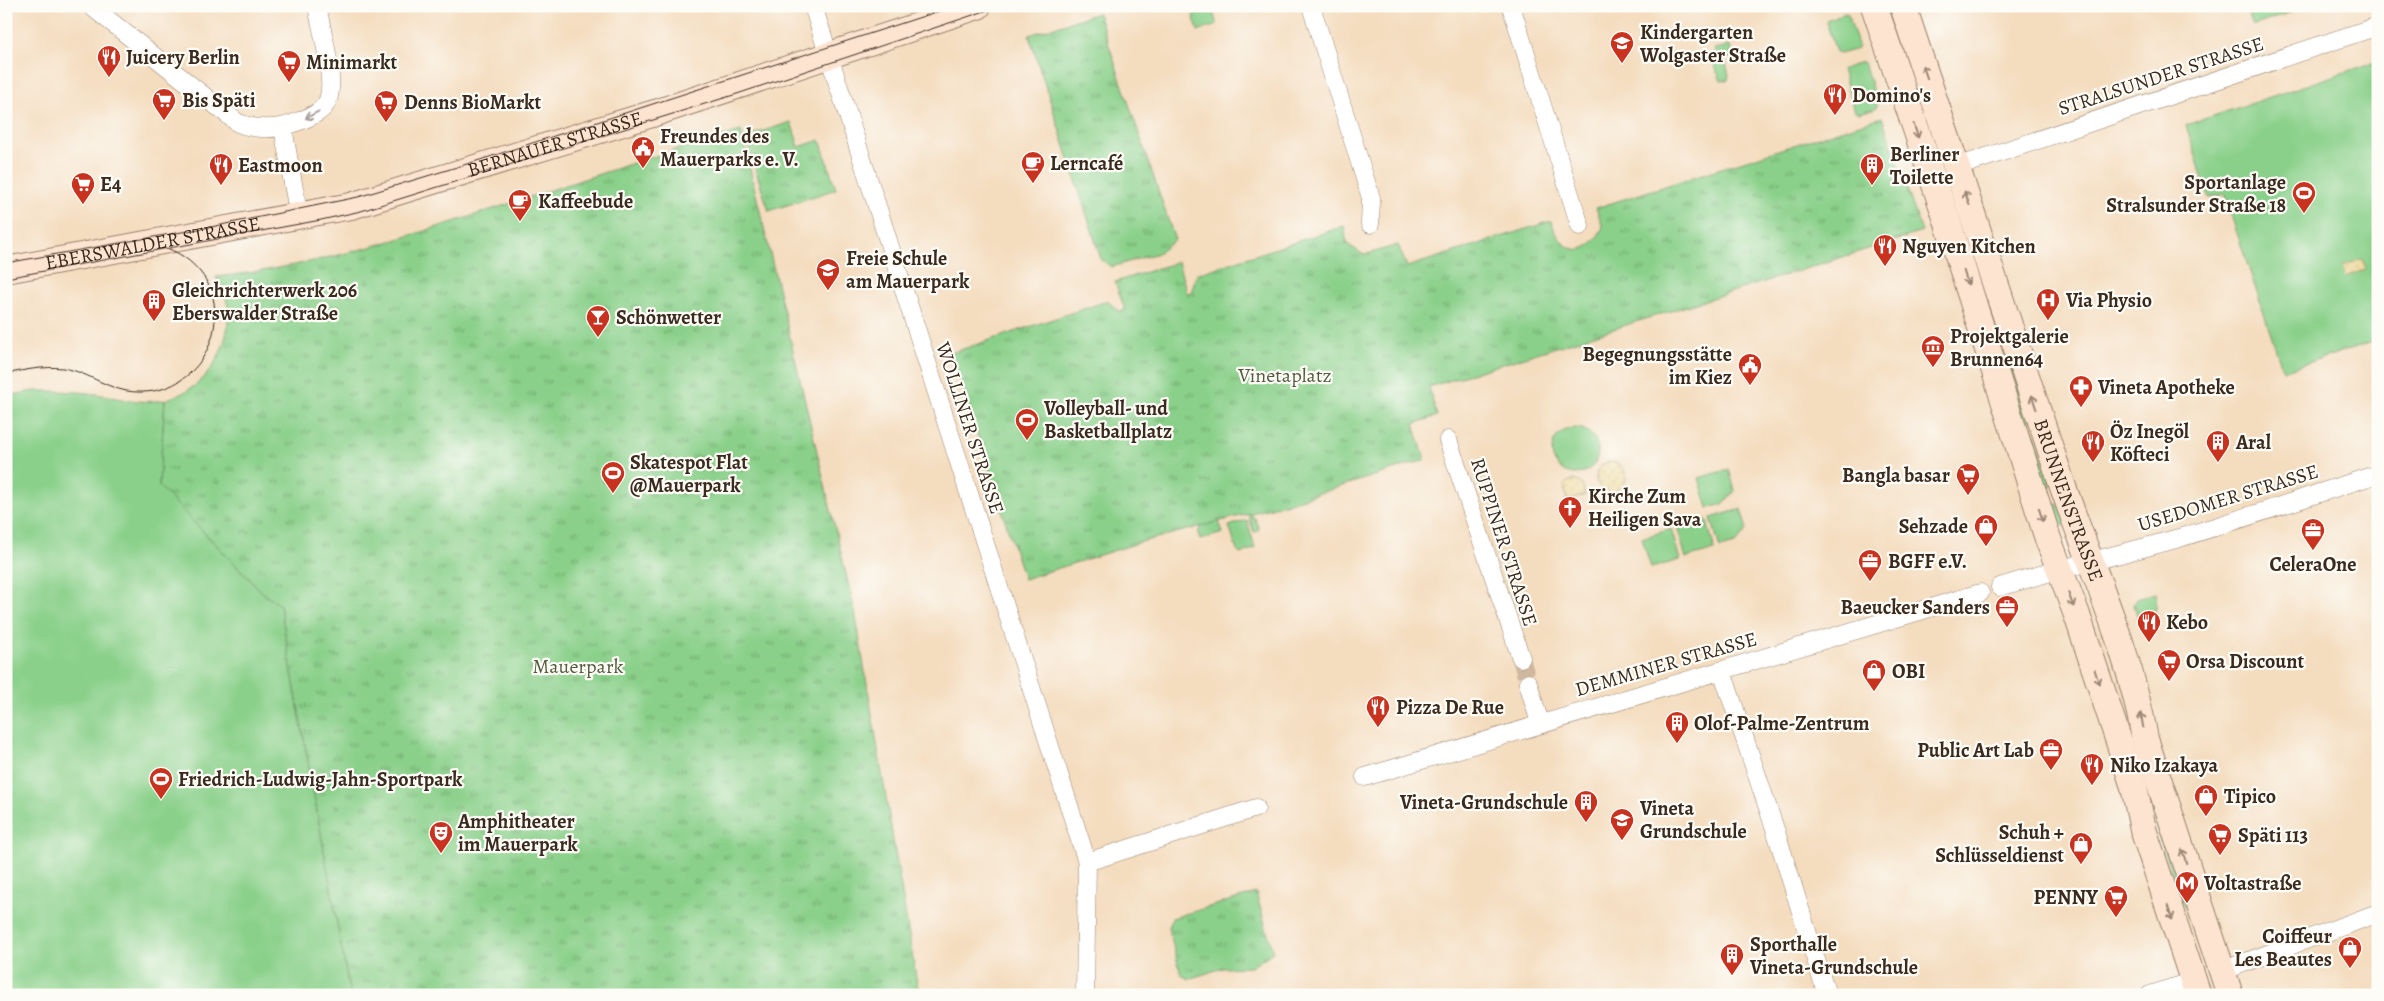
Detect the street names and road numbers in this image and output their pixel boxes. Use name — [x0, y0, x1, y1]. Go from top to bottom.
street label: STRALSUNDER STRASSE — [2055, 30, 2267, 122]
street label: BERNAUER STRASSE — [464, 104, 646, 183]
street label: EBERSWALDER STRASSE — [43, 210, 262, 276]
street label: WOLLINER STRASSE — [929, 338, 1011, 517]
street label: BRUNNENSTRASSE — [2028, 415, 2110, 585]
street label: RUPPINER STRASSE — [1464, 454, 1544, 630]
street label: USEDOMER STRASSE — [2134, 458, 2322, 538]
street label: DEMMINER STRASSE — [1572, 625, 1760, 703]

